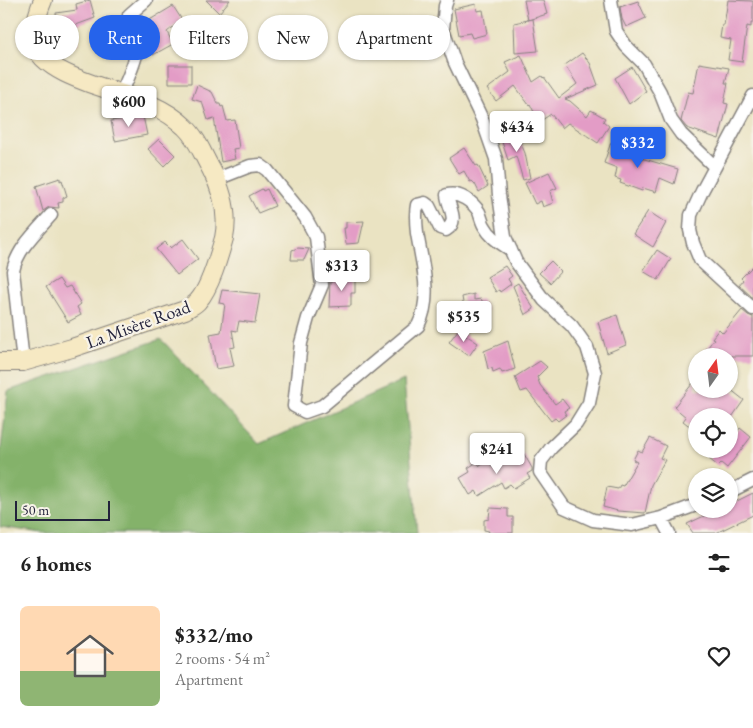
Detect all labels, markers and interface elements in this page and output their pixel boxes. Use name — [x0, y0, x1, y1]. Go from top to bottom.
chip: Buy — [15, 15, 79, 60]
chip: Rent — [89, 15, 160, 60]
chip: Filters — [170, 15, 248, 60]
chip: New — [258, 15, 328, 60]
chip: Apartment — [338, 15, 450, 60]
pin: $600 — [99, 86, 159, 128]
text: $600 — [113, 91, 145, 112]
pin: $434 — [487, 110, 547, 153]
text: $434 — [501, 116, 533, 137]
pin: $332 — [608, 126, 668, 169]
text: $332 — [622, 132, 654, 153]
pin: $313 — [312, 250, 372, 292]
text: $313 — [326, 255, 358, 276]
street label: La Misère Road — [83, 294, 194, 353]
pin: $535 — [434, 300, 494, 343]
text: $535 — [448, 306, 480, 327]
north arrow — [688, 348, 738, 398]
map controls — [688, 348, 738, 518]
button: locate — [688, 408, 738, 458]
pin: $241 — [467, 432, 527, 475]
text: $241 — [481, 438, 513, 459]
button: layers — [688, 468, 738, 518]
scale bar — [15, 498, 110, 521]
text: 50 m — [22, 501, 49, 519]
icon: filters — [705, 549, 733, 577]
text: 6 homes — [20, 550, 92, 577]
text: $332/mo — [175, 621, 253, 648]
icon: home — [60, 626, 120, 686]
icon: heart — [705, 642, 733, 670]
text: 2 rooms · 54 m² — [175, 648, 270, 669]
text: Apartment — [175, 669, 243, 690]

